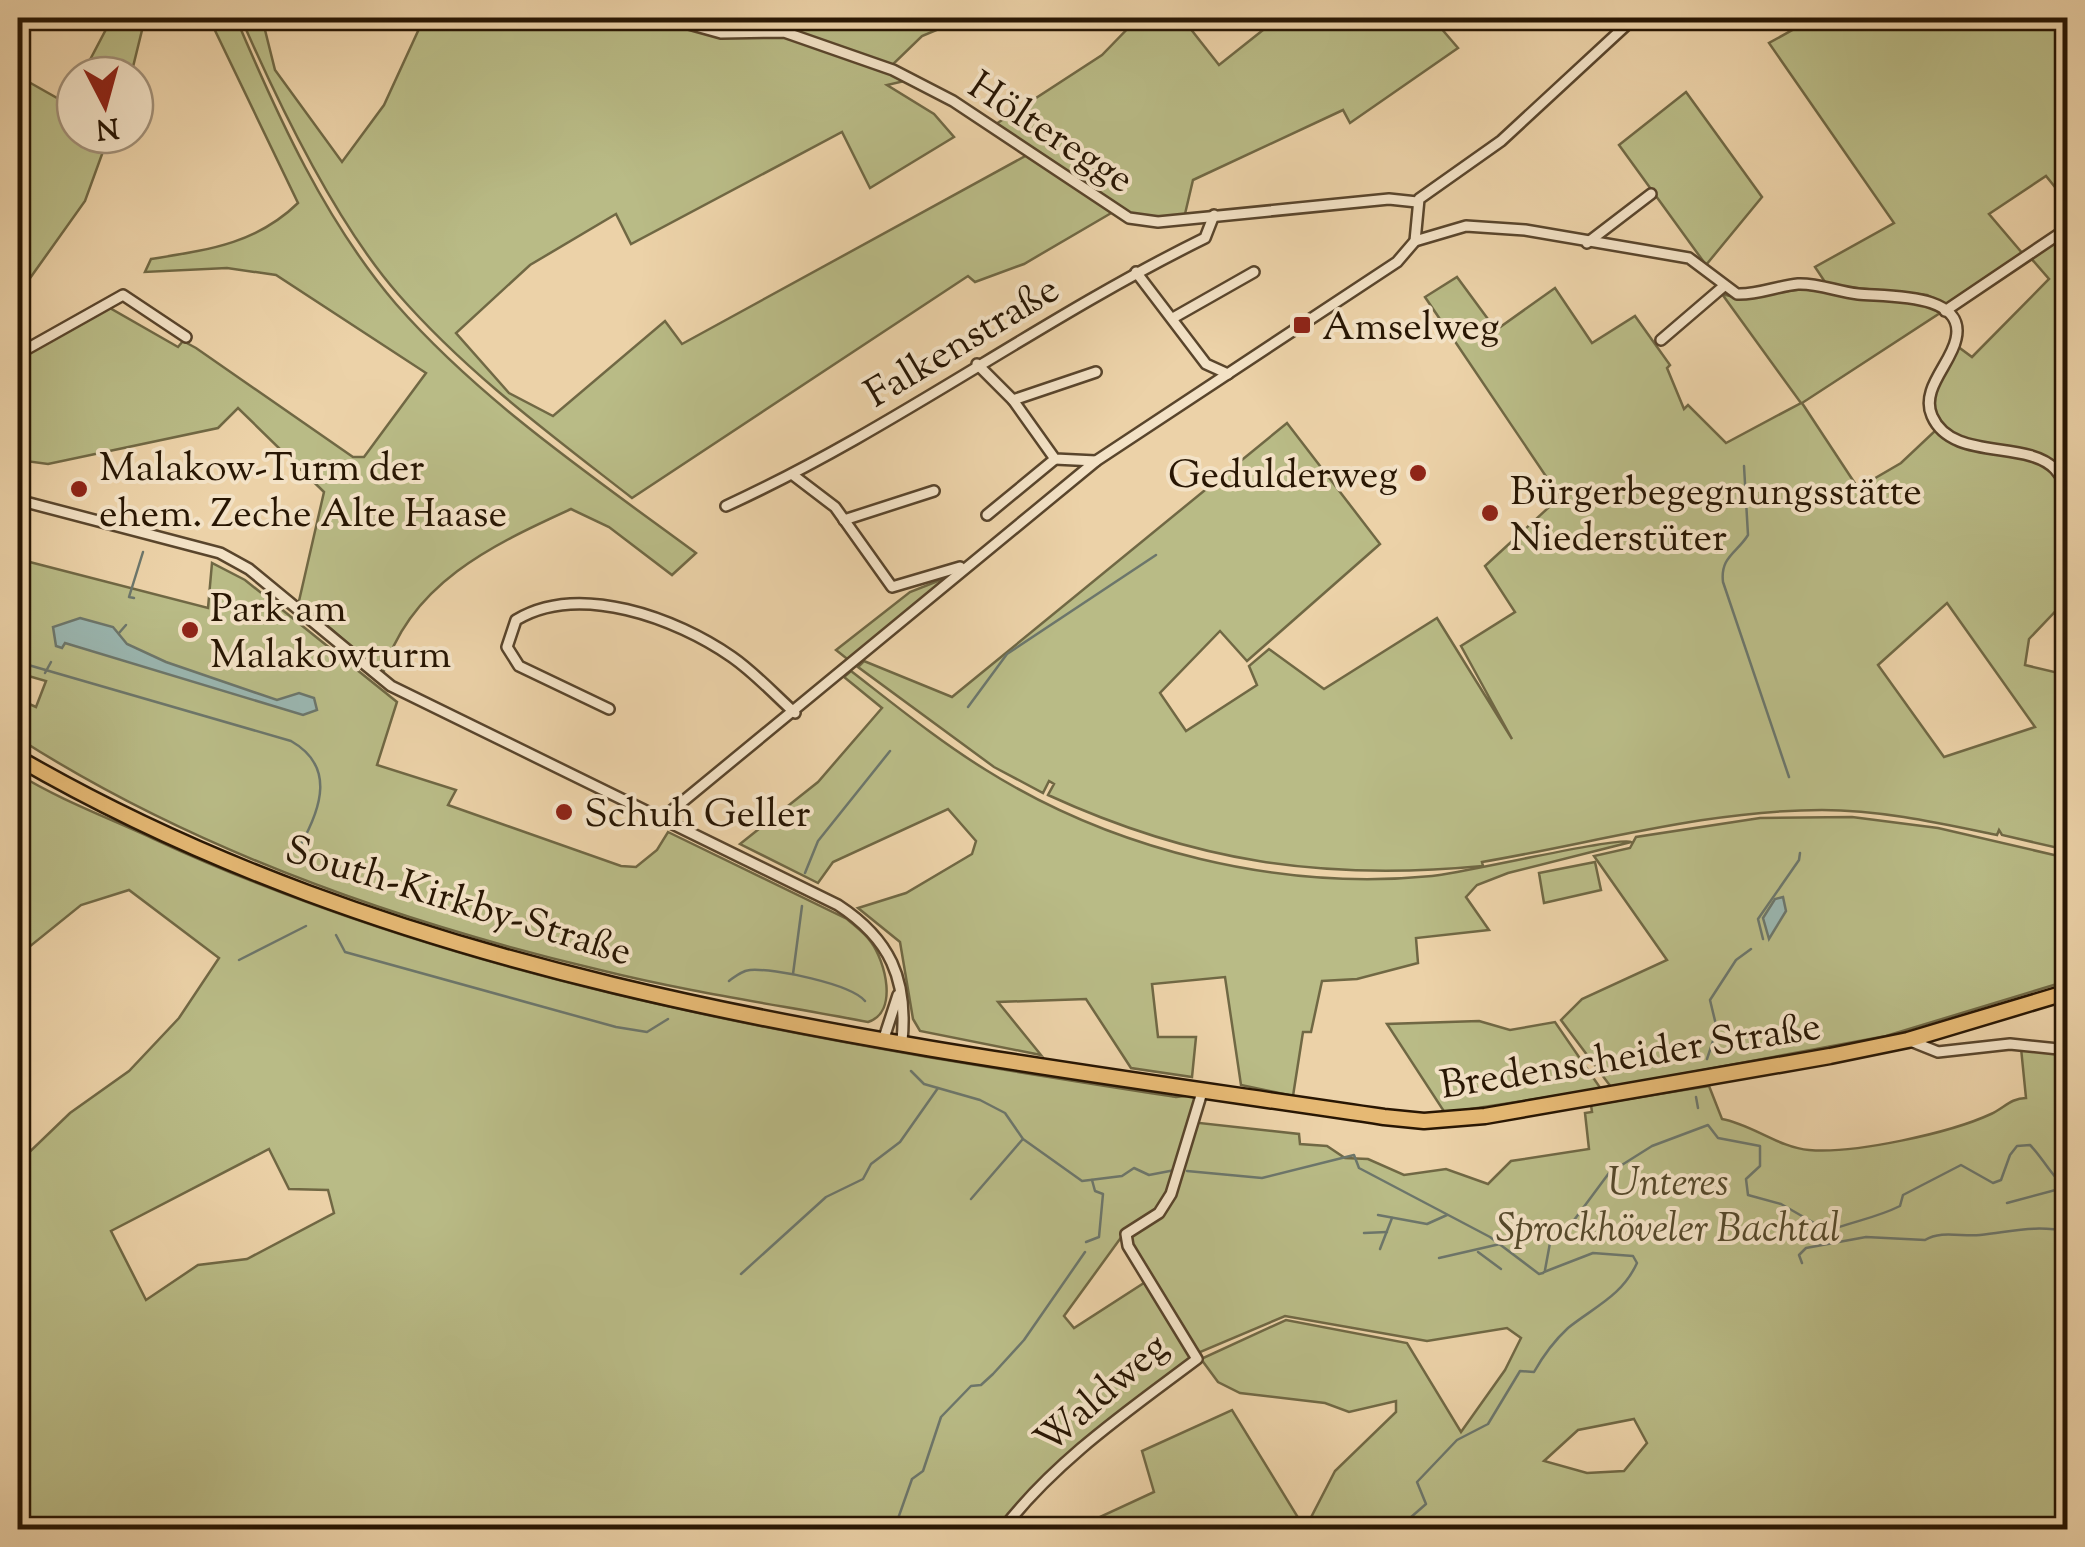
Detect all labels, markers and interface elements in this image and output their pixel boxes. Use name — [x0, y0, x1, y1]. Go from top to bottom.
north arrow — [55, 55, 155, 155]
street label: Hölteregge — [955, 60, 1144, 210]
text: N — [94, 106, 121, 148]
street label: Falkenstraße — [855, 263, 1071, 424]
place label: Amselweg — [1322, 301, 1499, 358]
marker: Amselweg — [1291, 314, 1313, 336]
place label: Malakow-Turm der ehem. Zeche Alte Haase — [99, 442, 507, 545]
place label: Gedulderweg — [1168, 449, 1398, 506]
marker: Gedulderweg — [1407, 462, 1429, 484]
place label: Bürgerbegegnungsstätte Niederstüter — [1510, 466, 1922, 569]
marker: Malakow-Turm der ehem. Zeche Alte Haase — [68, 478, 90, 500]
marker: Bürgerbegegnungsstätte Niederstüter — [1479, 502, 1501, 524]
place label: Park am Malakowturm — [210, 583, 451, 686]
marker: Park am Malakowturm — [179, 619, 201, 641]
place label: Schuh Geller — [584, 788, 811, 845]
marker: Schuh Geller — [553, 801, 575, 823]
street label: South-Kirkby-Straße — [277, 823, 638, 983]
street label: Bredenscheider Straße — [1436, 1000, 1825, 1117]
park label: Unteres Sprockhöveler Bachtal — [1496, 1157, 1840, 1260]
street label: Waldweg — [1024, 1321, 1182, 1470]

